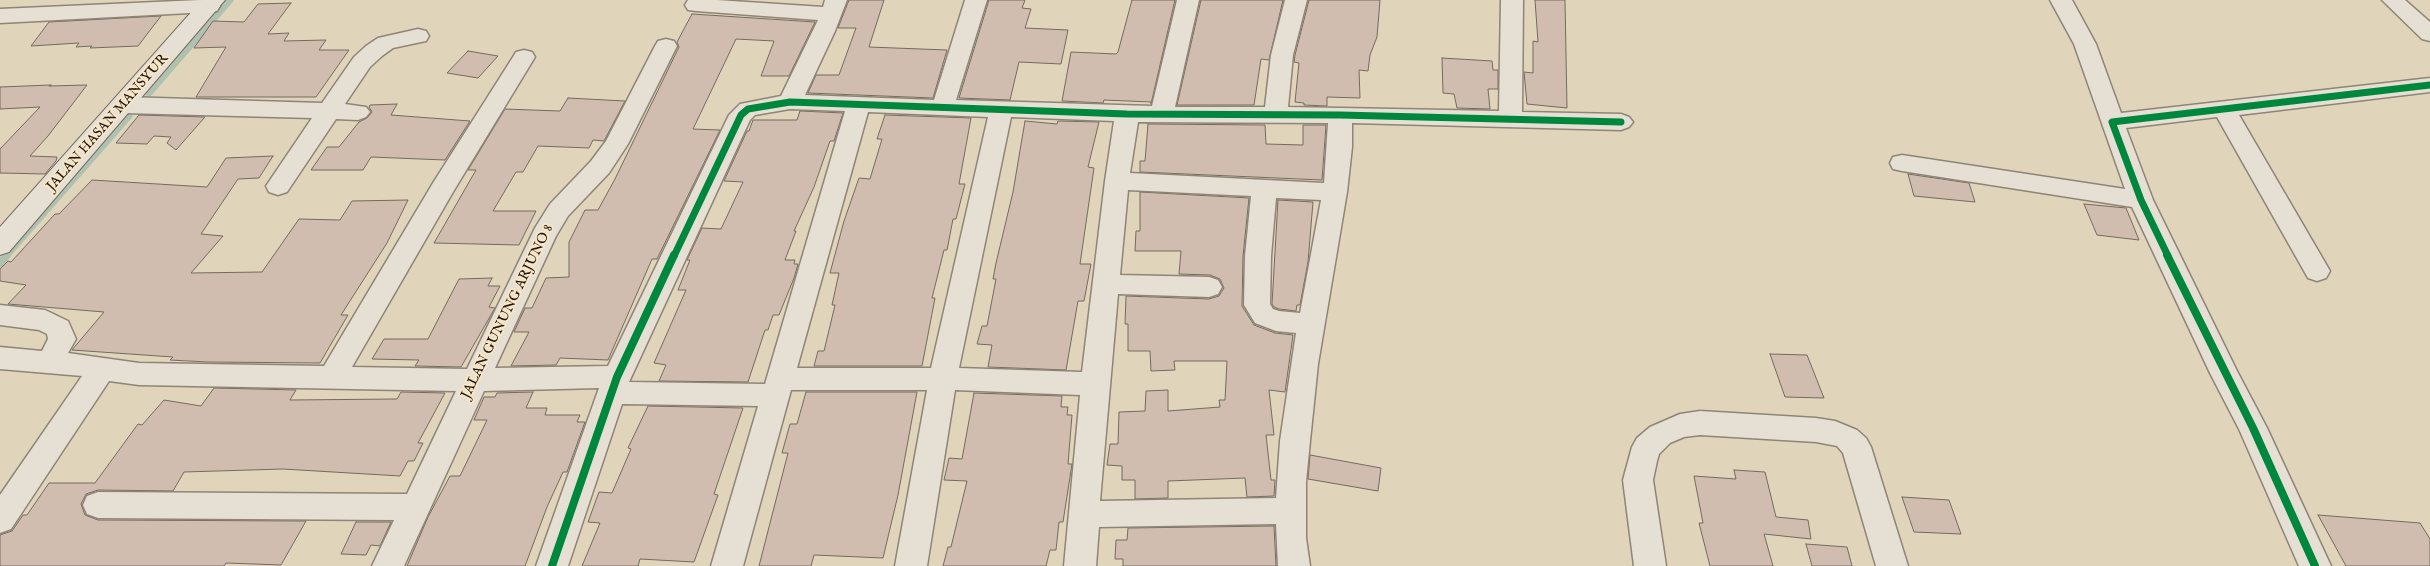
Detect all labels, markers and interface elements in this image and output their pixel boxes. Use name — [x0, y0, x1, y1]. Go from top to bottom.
street label: JALAN HASAN MANSYUR — [44, 51, 172, 195]
street label: JALAN GUNUNG ARJUNO 8 — [458, 222, 558, 402]

